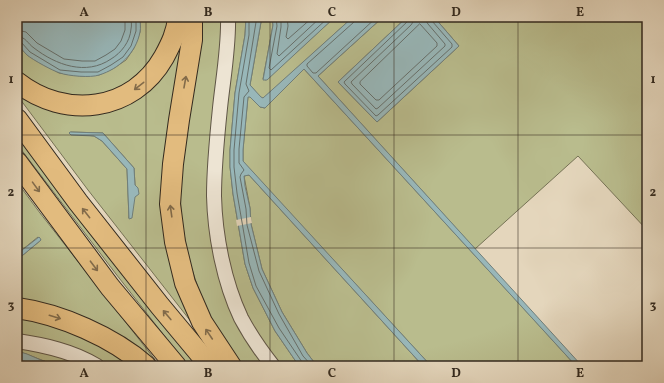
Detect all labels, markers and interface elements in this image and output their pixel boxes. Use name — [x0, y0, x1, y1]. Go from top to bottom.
text: A — [79, 4, 89, 22]
text: B — [204, 4, 213, 22]
text: C — [328, 4, 336, 22]
text: D — [451, 4, 461, 22]
text: E — [576, 4, 584, 22]
text: 1 — [8, 71, 14, 89]
text: 1 — [650, 71, 656, 89]
one-way arrow — [182, 76, 190, 89]
one-way arrow — [134, 81, 145, 90]
one-way arrow — [31, 182, 40, 193]
text: 2 — [8, 184, 15, 202]
text: 2 — [650, 184, 657, 202]
one-way arrow — [167, 204, 175, 217]
one-way arrow — [82, 207, 91, 218]
one-way arrow — [90, 261, 99, 272]
text: 3 — [8, 297, 15, 315]
text: 3 — [650, 297, 657, 315]
one-way arrow — [162, 309, 171, 320]
one-way arrow — [49, 313, 61, 321]
one-way arrow — [205, 328, 213, 339]
text: A — [79, 365, 89, 383]
text: B — [204, 365, 213, 383]
text: C — [328, 365, 336, 383]
text: D — [451, 365, 461, 383]
text: E — [576, 365, 584, 383]

